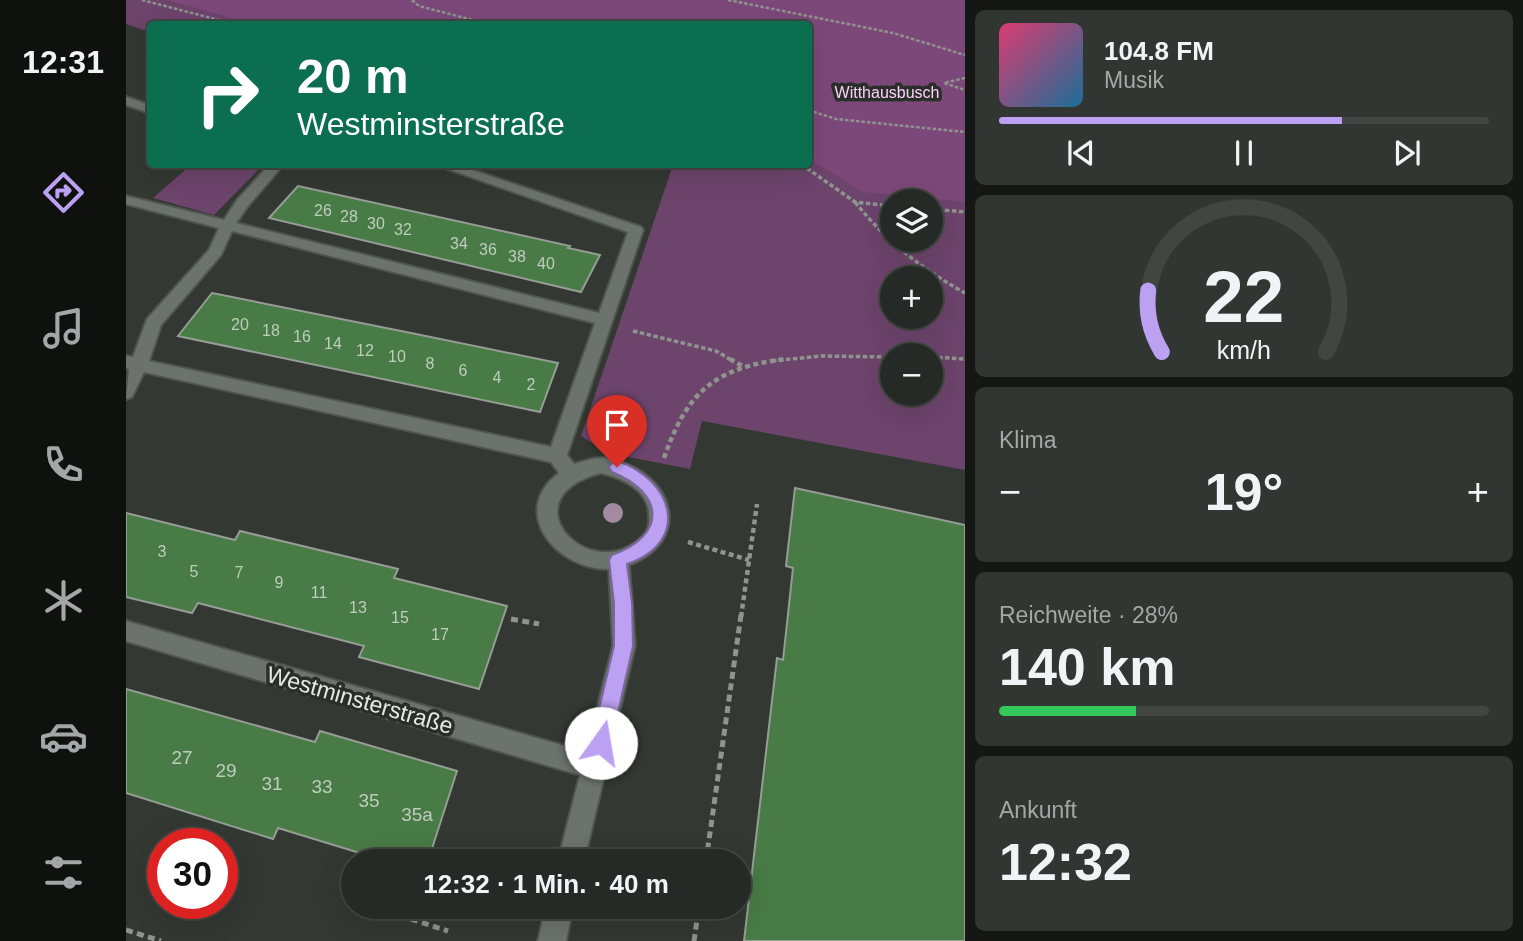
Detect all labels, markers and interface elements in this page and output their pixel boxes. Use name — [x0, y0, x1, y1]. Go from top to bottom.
text: 104.8 FM — [1104, 36, 1214, 66]
text: 12:31 — [22, 44, 104, 80]
icon: right — [182, 49, 273, 140]
text: 20 m — [297, 49, 409, 103]
text: Musik — [1104, 67, 1164, 93]
park label: Witthausbusch — [835, 84, 939, 101]
text: Westminsterstraße — [297, 106, 565, 142]
icon: previous — [1062, 134, 1100, 172]
icon: pause — [1225, 134, 1263, 172]
icon: next — [1388, 134, 1426, 172]
icon: directions — [39, 168, 88, 217]
map controls — [880, 189, 943, 406]
button: layers — [880, 189, 943, 252]
house number: 26 — [314, 202, 332, 219]
house number: 28 — [340, 208, 358, 225]
house number: 30 — [367, 215, 385, 232]
house number: 32 — [394, 221, 412, 238]
house number: 34 — [450, 235, 468, 252]
house number: 36 — [479, 241, 497, 258]
house number: 38 — [508, 248, 526, 265]
house number: 40 — [537, 255, 555, 272]
text: 22 — [1204, 256, 1284, 337]
button: + — [880, 266, 943, 329]
icon: music — [39, 304, 88, 353]
house number: 20 — [231, 316, 249, 333]
house number: 18 — [262, 322, 280, 339]
house number: 16 — [293, 328, 311, 345]
house number: 14 — [324, 335, 342, 352]
text: km/h — [1217, 336, 1271, 364]
house number: 12 — [356, 342, 374, 359]
button: − — [880, 343, 943, 406]
house number: 10 — [388, 348, 406, 365]
house number: 8 — [426, 355, 435, 372]
house number: 6 — [459, 362, 468, 379]
house number: 4 — [493, 369, 502, 386]
house number: 2 — [527, 376, 536, 393]
pin — [587, 395, 647, 467]
icon: arrive — [598, 406, 636, 444]
text: Klima — [999, 427, 1057, 453]
icon: phone — [39, 440, 88, 489]
text: 19° — [1205, 463, 1283, 521]
text: − — [999, 471, 1021, 513]
text: + — [1467, 471, 1489, 513]
house number: 3 — [158, 543, 167, 560]
house number: 5 — [190, 563, 199, 580]
house number: 7 — [235, 564, 244, 581]
house number: 9 — [275, 574, 284, 591]
icon: climate — [39, 576, 88, 625]
house number: 11 — [311, 584, 327, 601]
house number: 13 — [349, 599, 367, 616]
text: Reichweite · 28% — [999, 602, 1178, 628]
house number: 15 — [391, 609, 409, 626]
house number: 17 — [431, 626, 449, 643]
text: 140 km — [999, 638, 1175, 696]
street label: Westminsterstraße — [264, 661, 456, 739]
position arrow — [564, 706, 638, 780]
icon: car — [39, 712, 88, 761]
house number: 27 — [171, 747, 193, 768]
house number: 29 — [215, 760, 237, 781]
house number: 31 — [261, 773, 283, 794]
house number: 33 — [311, 776, 333, 797]
house number: 35 — [358, 790, 380, 811]
text: Ankunft — [999, 797, 1077, 823]
house number: 35a — [401, 804, 433, 825]
speed limit sign: 30 — [147, 828, 238, 919]
text: 12:32 — [999, 833, 1132, 891]
icon: filters — [39, 848, 88, 897]
text: 12:32 · 1 Min. · 40 m — [423, 869, 669, 899]

